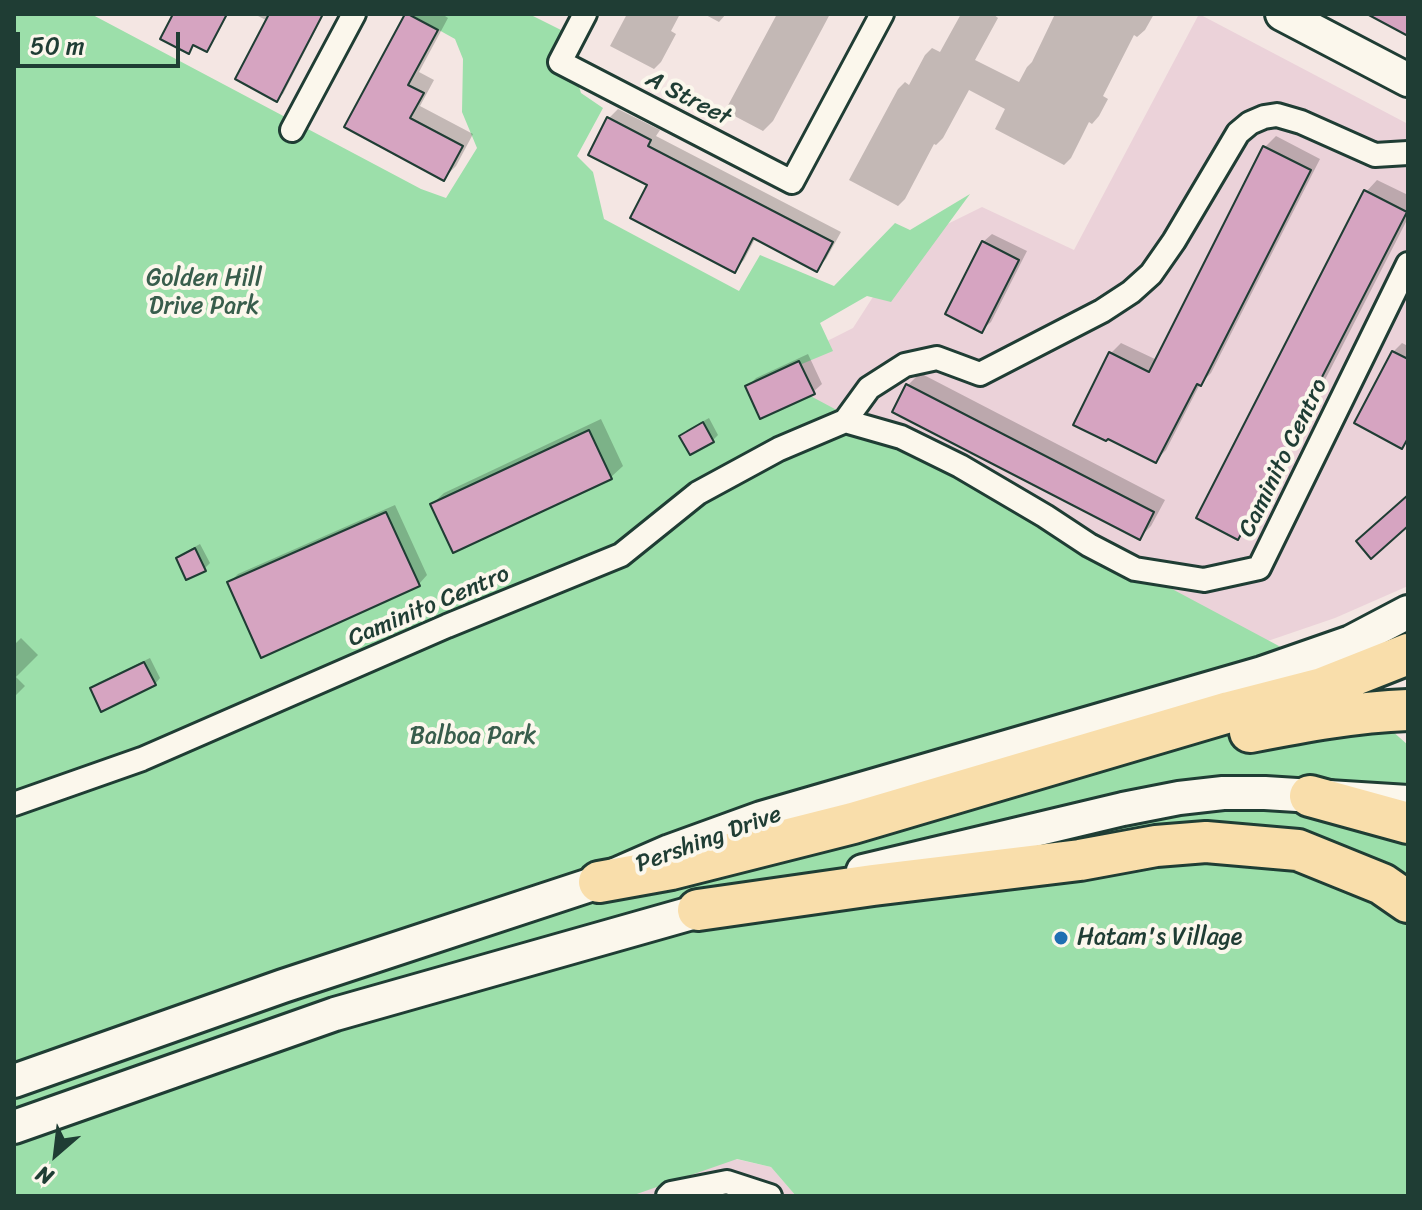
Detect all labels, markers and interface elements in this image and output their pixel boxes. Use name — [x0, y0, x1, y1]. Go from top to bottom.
scale bar — [20, 16, 184, 66]
text: 50 m — [30, 25, 85, 67]
street label: A Street — [641, 65, 735, 133]
park label: Golden Hill Drive Park — [146, 265, 262, 321]
street label: Caminito Centro — [1233, 374, 1335, 542]
street label: Caminito Centro — [344, 560, 514, 654]
park label: Balboa Park — [410, 723, 536, 751]
street label: Pershing Drive — [632, 800, 786, 880]
place label: Hatam's Village — [1077, 924, 1242, 952]
marker: Hatam's Village — [1052, 929, 1070, 947]
north arrow — [16, 1114, 96, 1194]
text: N — [29, 1155, 60, 1196]

